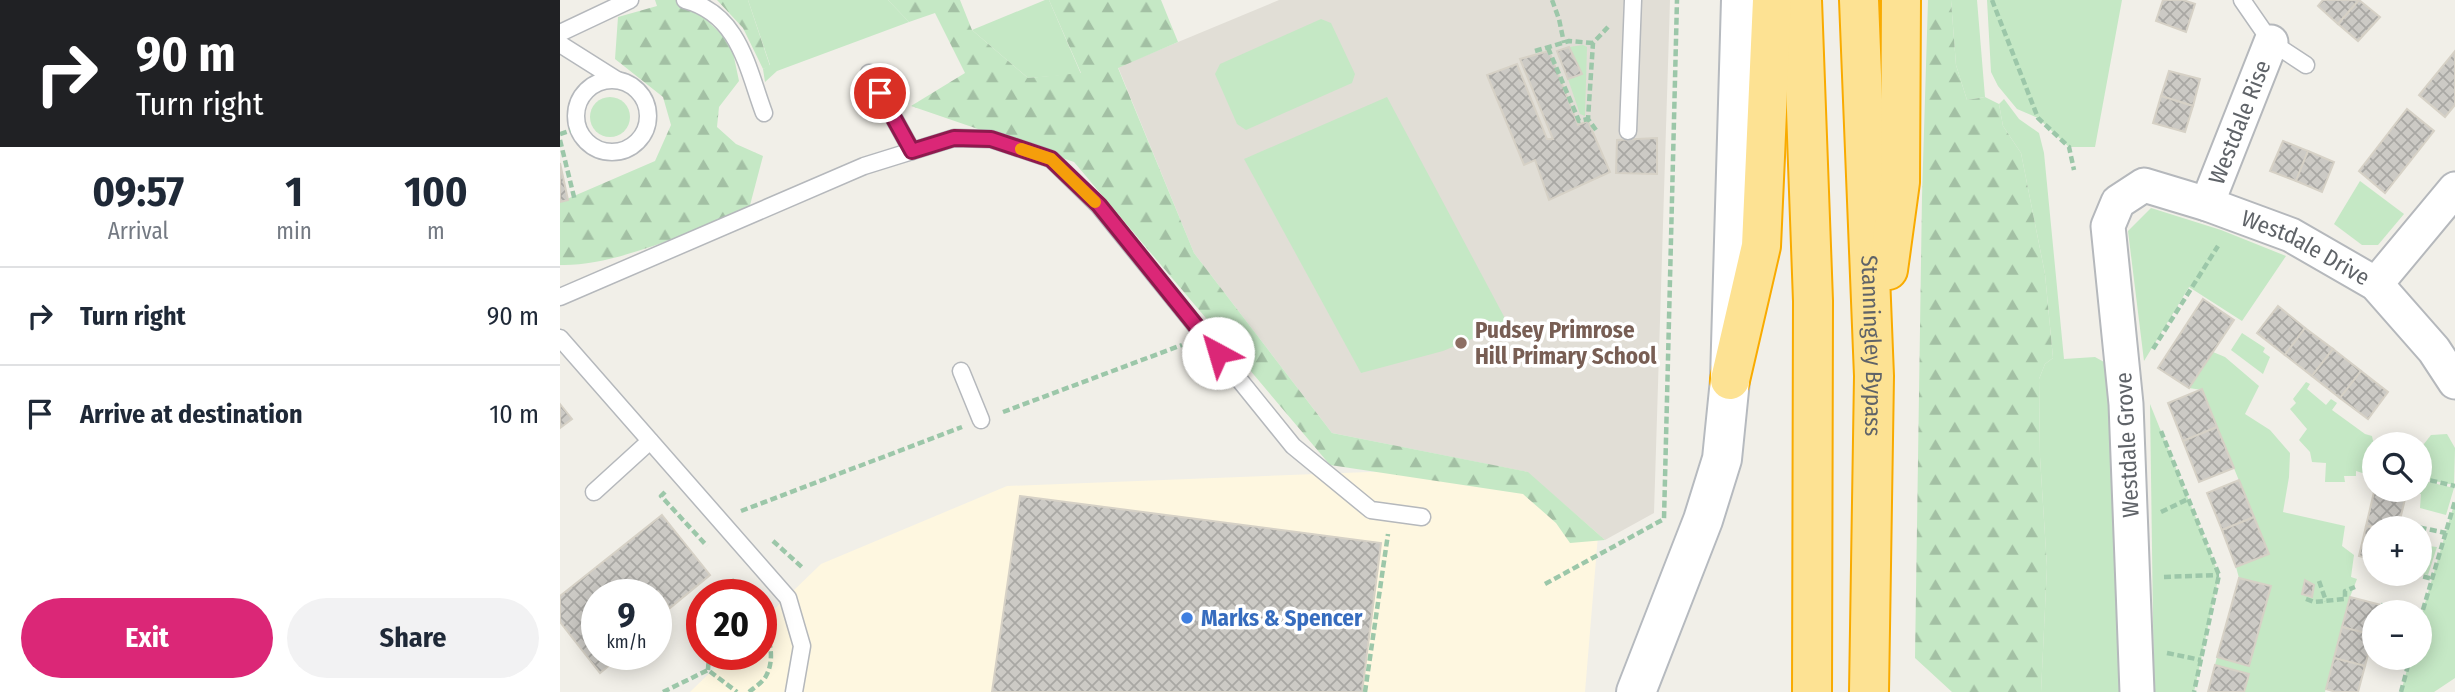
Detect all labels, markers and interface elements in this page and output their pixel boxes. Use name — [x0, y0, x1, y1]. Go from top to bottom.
text: 90 m — [136, 25, 236, 84]
icon: right — [21, 28, 112, 119]
street label: Westdale Rise — [2202, 56, 2276, 188]
pin — [850, 63, 910, 123]
icon: arrive — [861, 74, 899, 112]
text: Turn right — [136, 85, 263, 123]
text: 09:57 — [92, 167, 184, 217]
text: 1 — [285, 167, 303, 217]
text: 100 — [404, 167, 468, 217]
street label: Westdale Drive — [2238, 204, 2375, 291]
text: Arrival — [108, 217, 169, 245]
text: min — [276, 217, 312, 245]
text: m — [427, 217, 445, 245]
street label: Stanningley Bypass — [1855, 255, 1888, 437]
icon: right — [21, 297, 59, 335]
text: Turn right — [80, 301, 186, 332]
text: 90 m — [487, 301, 539, 332]
position arrow — [1181, 316, 1255, 390]
place label: Pudsey Primrose Hill Primary School — [1475, 316, 1657, 370]
marker: Pudsey Primrose Hill Primary School — [1453, 335, 1469, 351]
street label: Westdale Grove — [2109, 372, 2145, 518]
icon: arrive — [21, 395, 59, 433]
text: Arrive at destination — [80, 399, 303, 430]
text: 10 m — [489, 399, 539, 430]
map controls — [2362, 432, 2432, 670]
button: search — [2362, 432, 2432, 502]
button: + — [2362, 516, 2432, 586]
speed limit sign: 20 — [686, 579, 777, 670]
text: 9 — [617, 594, 636, 636]
button: Exit — [21, 598, 273, 678]
button: Share — [287, 598, 539, 678]
button: − — [2362, 600, 2432, 670]
place label: Marks & Spencer — [1201, 604, 1363, 632]
marker: Marks & Spencer — [1179, 610, 1195, 626]
text: km/h — [606, 631, 647, 653]

